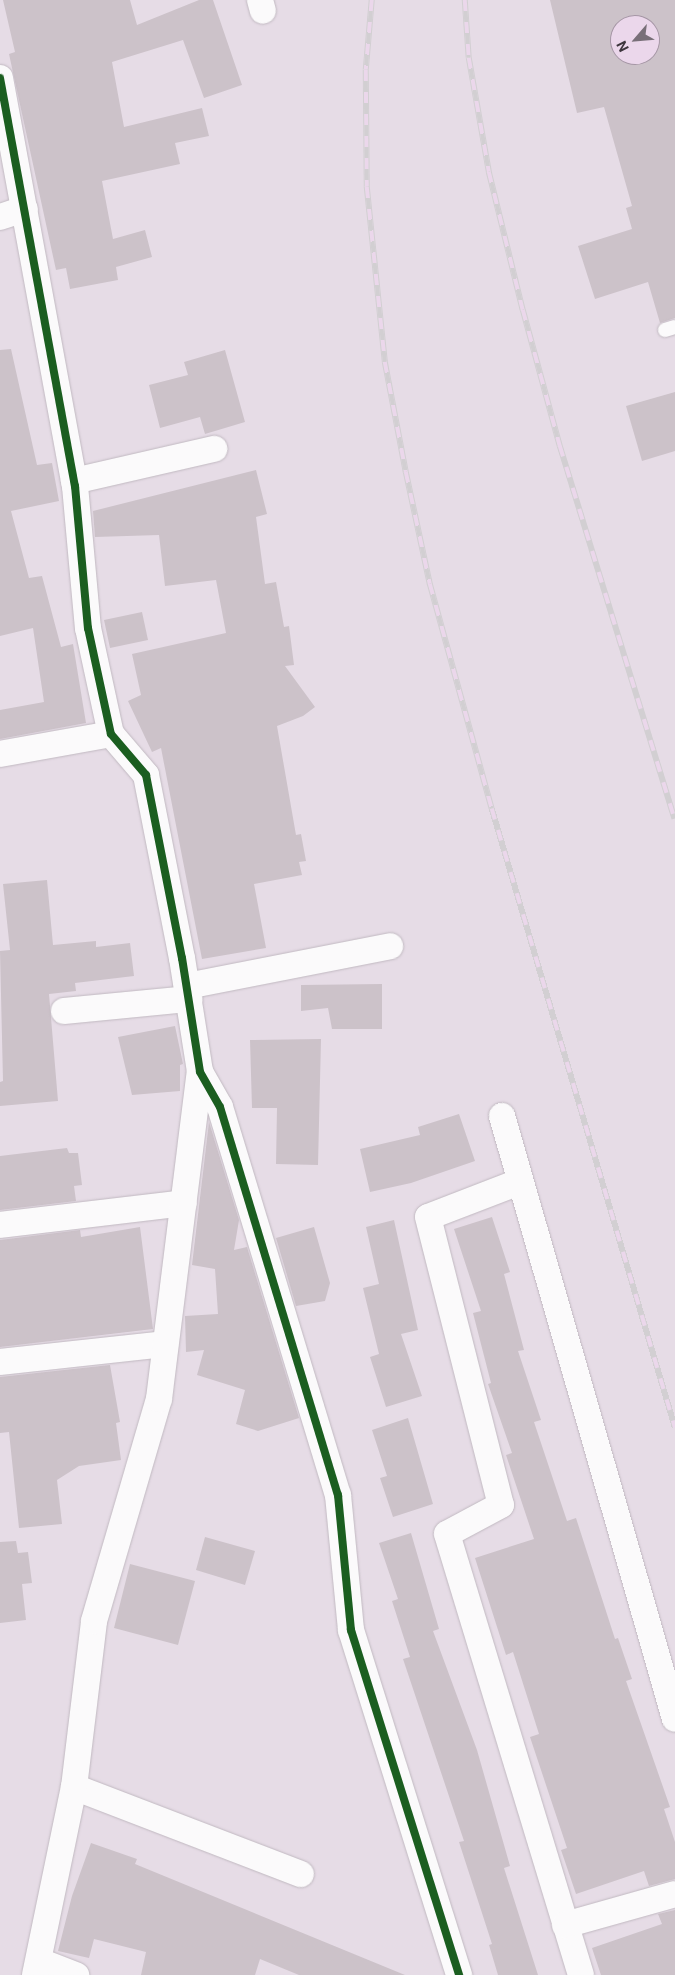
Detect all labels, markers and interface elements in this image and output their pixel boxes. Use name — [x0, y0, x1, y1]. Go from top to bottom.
north arrow — [610, 15, 660, 65]
text: N — [613, 38, 632, 54]

